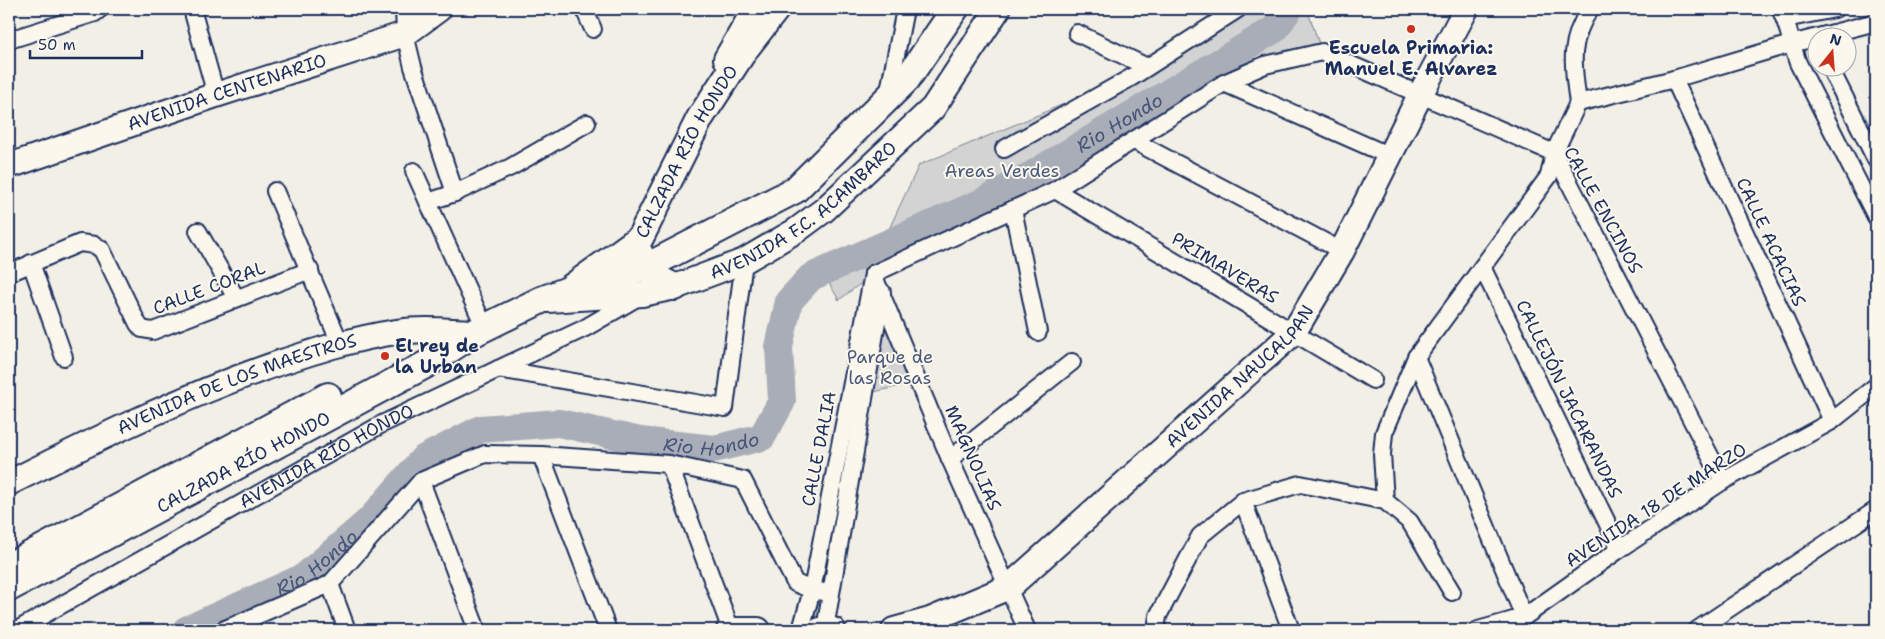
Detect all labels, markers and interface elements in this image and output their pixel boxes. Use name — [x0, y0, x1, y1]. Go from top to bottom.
marker: Escuela Primaria: Manuel E. Alvarez — [1405, 23, 1417, 35]
scale bar — [30, 28, 142, 60]
north arrow — [1808, 28, 1858, 78]
text: N — [1828, 29, 1844, 50]
text: 50 m — [38, 35, 76, 55]
place label: Escuela Primaria: Manuel E. Alvarez — [1325, 36, 1497, 81]
street label: AVENIDA CENTENARIO — [124, 48, 329, 137]
street label: CALZADA RÍO HONDO — [630, 60, 743, 242]
water label: Rio Hondo — [1071, 87, 1167, 158]
street label: AVENIDA F.C. ACAMBARO — [706, 136, 902, 285]
street label: CALLE ENCINOS — [1558, 142, 1648, 278]
park label: Areas Verdes — [944, 159, 1060, 183]
street label: CALLE ACACIAS — [1731, 174, 1811, 310]
street label: PRIMAVERAS — [1167, 227, 1283, 309]
street label: CALLE CORAL — [149, 256, 269, 320]
street label: CALLEJÓN JACARANDAS — [1510, 296, 1628, 502]
street label: AVENIDA NAUCALPAN — [1160, 300, 1319, 453]
street label: AVENIDA DE LOS MAESTROS — [113, 328, 359, 440]
place label: El rey de la Urban — [395, 334, 479, 379]
park label: Parque de las Rosas — [847, 345, 933, 390]
marker: El rey de la Urban — [379, 350, 391, 362]
street label: CALLE DALIA — [796, 390, 842, 508]
street label: AVENIDA RÍO HONDO — [235, 399, 418, 514]
street label: MAGNOLIAS — [939, 402, 1007, 514]
street label: CALZADA RÍO HONDO — [152, 406, 334, 519]
water label: Rio Hondo — [662, 426, 762, 461]
street label: AVENIDA 18 DE MARZO — [1561, 437, 1751, 573]
water label: Rio Hondo — [272, 524, 363, 601]

